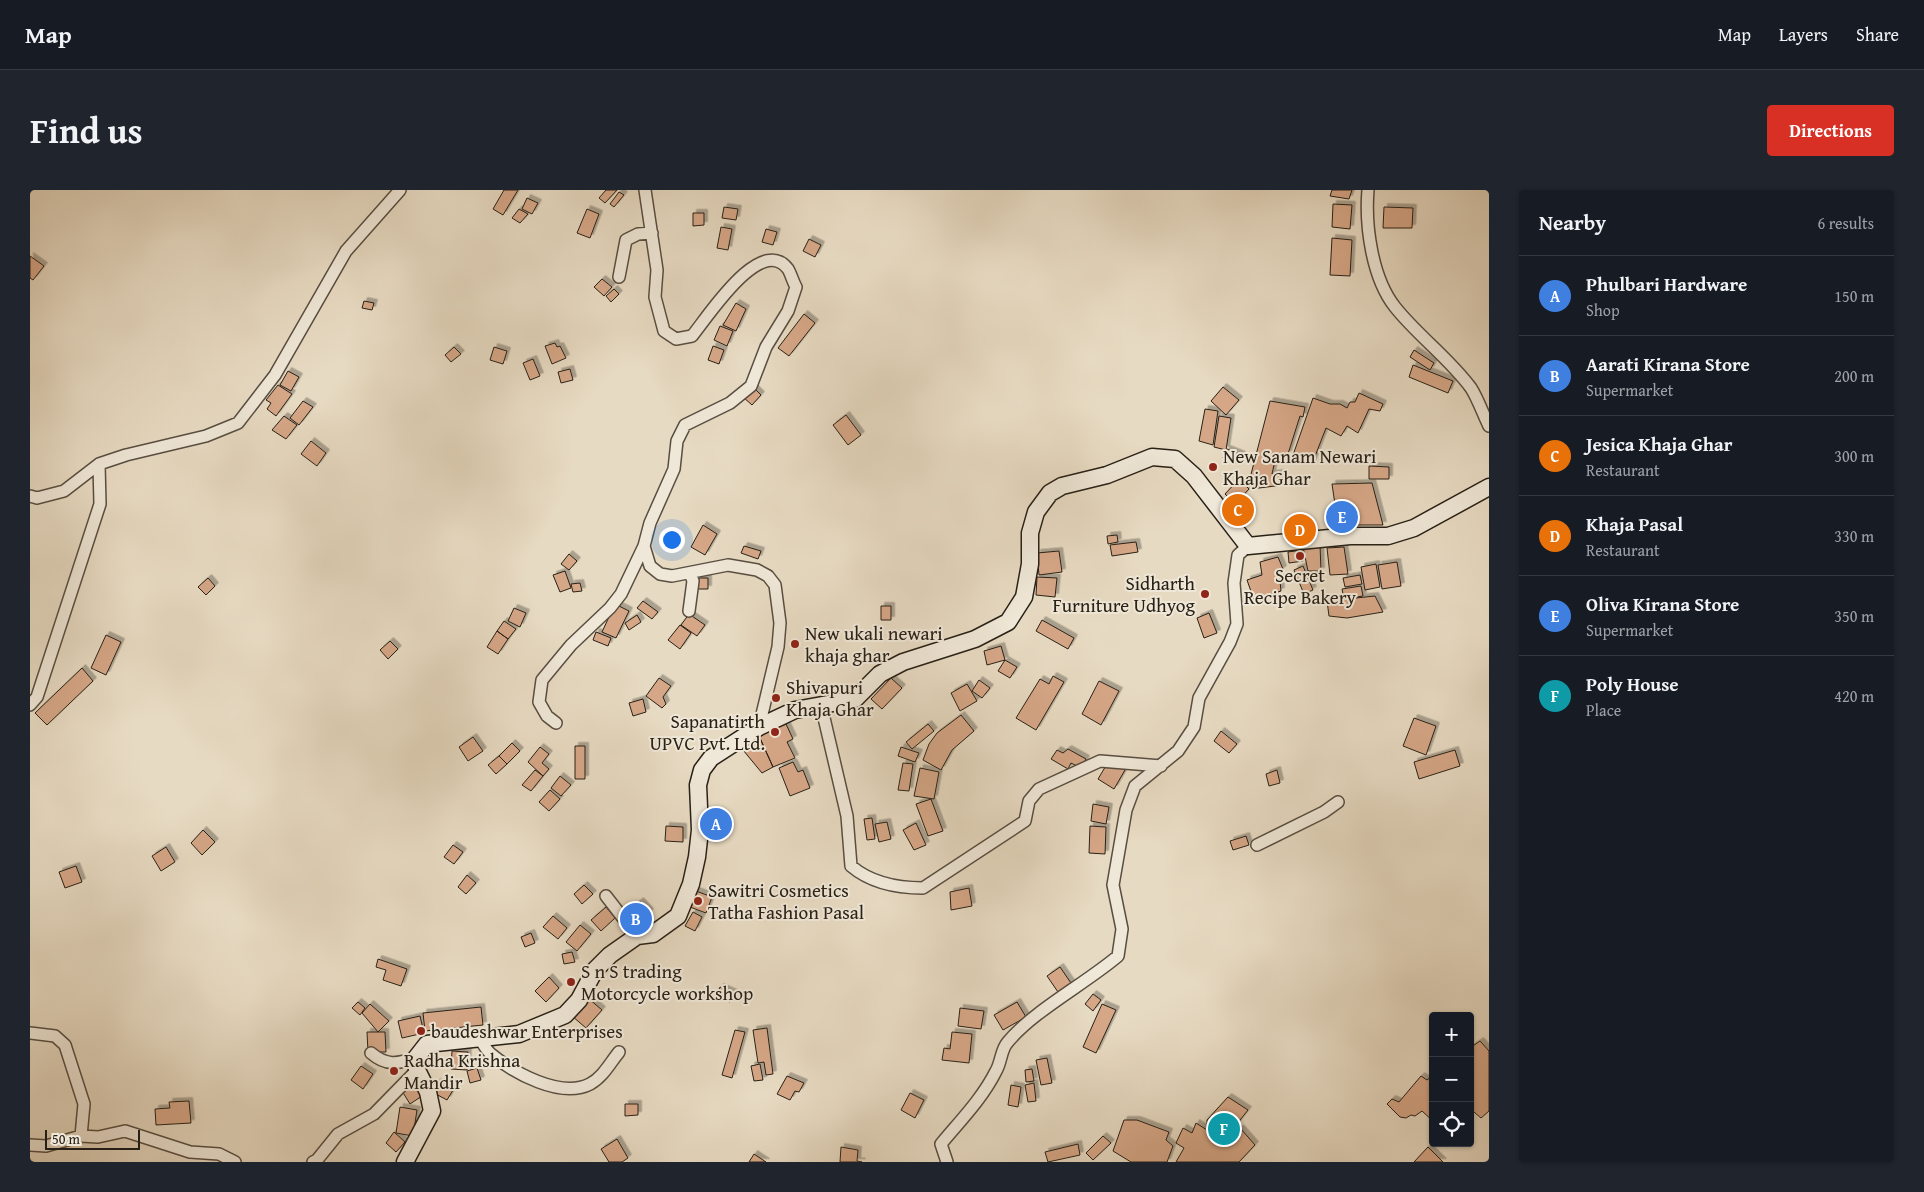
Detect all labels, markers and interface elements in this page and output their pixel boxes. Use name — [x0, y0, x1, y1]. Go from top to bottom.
text: Map — [25, 17, 72, 52]
text: Map — [1718, 21, 1751, 48]
text: Layers — [1779, 21, 1828, 48]
text: Share — [1856, 21, 1899, 48]
text: Find us — [30, 105, 143, 156]
button: Directions — [1767, 105, 1894, 156]
text: Nearby — [1539, 207, 1606, 238]
text: 6 results — [1817, 211, 1874, 235]
text: Phulbari Hardware — [1586, 270, 1747, 298]
text: A — [1550, 284, 1560, 308]
text: 150 m — [1834, 284, 1874, 308]
text: Shop — [1586, 298, 1620, 322]
text: Aarati Kirana Store — [1586, 350, 1750, 378]
text: B — [1550, 364, 1560, 388]
text: 200 m — [1834, 364, 1874, 388]
text: Supermarket — [1586, 378, 1673, 402]
text: Jesica Khaja Ghar — [1586, 430, 1732, 458]
place label: New Sanam Newari Khaja Ghar — [1223, 442, 1376, 492]
text: C — [1550, 444, 1560, 468]
text: 300 m — [1834, 444, 1874, 468]
text: Restaurant — [1586, 458, 1660, 482]
marker: New Sanam Newari Khaja Ghar — [1207, 461, 1219, 473]
pin: C — [1222, 491, 1254, 529]
pin: E — [1326, 498, 1358, 536]
text: Khaja Pasal — [1586, 510, 1683, 538]
pin: D — [1284, 511, 1316, 549]
text: D — [1550, 524, 1560, 548]
text: 330 m — [1834, 524, 1874, 548]
your location — [659, 527, 685, 553]
text: Restaurant — [1586, 538, 1660, 562]
marker: Secret Recipe Bakery — [1294, 550, 1306, 562]
place label: Secret Recipe Bakery — [1244, 561, 1357, 611]
place label: Sidharth Furniture Udhyog — [1052, 569, 1196, 619]
marker: Sidharth Furniture Udhyog — [1199, 588, 1211, 600]
text: Oliva Kirana Store — [1586, 590, 1739, 618]
text: E — [1551, 604, 1559, 628]
text: 350 m — [1834, 604, 1874, 628]
text: Supermarket — [1586, 618, 1673, 642]
place label: New ukali newari khaja ghar — [805, 619, 943, 669]
marker: New ukali newari khaja ghar — [789, 638, 801, 650]
text: Poly House — [1586, 670, 1679, 698]
place label: Shivapuri Khaja Ghar — [786, 673, 874, 723]
text: F — [1551, 684, 1559, 708]
text: 420 m — [1834, 684, 1874, 708]
marker: Shivapuri Khaja Ghar — [770, 692, 782, 704]
text: Place — [1586, 698, 1621, 722]
place label: Sapanatirth UPVC Pvt. Ltd. — [649, 707, 765, 757]
marker: Sapanatirth UPVC Pvt. Ltd. — [769, 726, 781, 738]
pin: A — [700, 805, 732, 843]
place label: Sawitri Cosmetics Tatha Fashion Pasal — [708, 876, 864, 926]
marker: Sawitri Cosmetics Tatha Fashion Pasal — [692, 895, 704, 907]
pin: B — [620, 900, 652, 938]
place label: S n S trading Motorcycle workshop — [581, 957, 753, 1007]
marker: S n S trading Motorcycle workshop — [565, 976, 577, 988]
map controls — [1429, 1012, 1474, 1147]
button: + — [1429, 1012, 1474, 1057]
place label: baudeshwar Enterprises — [431, 1017, 623, 1045]
marker: baudeshwar Enterprises — [415, 1025, 427, 1037]
place label: Radha Krishna Mandir — [404, 1046, 520, 1096]
button: − — [1429, 1057, 1474, 1102]
marker: Radha Krishna Mandir — [388, 1065, 400, 1077]
button: locate — [1429, 1102, 1474, 1147]
pin: F — [1208, 1110, 1240, 1148]
scale bar — [45, 1127, 140, 1150]
text: 50 m — [52, 1129, 80, 1149]

